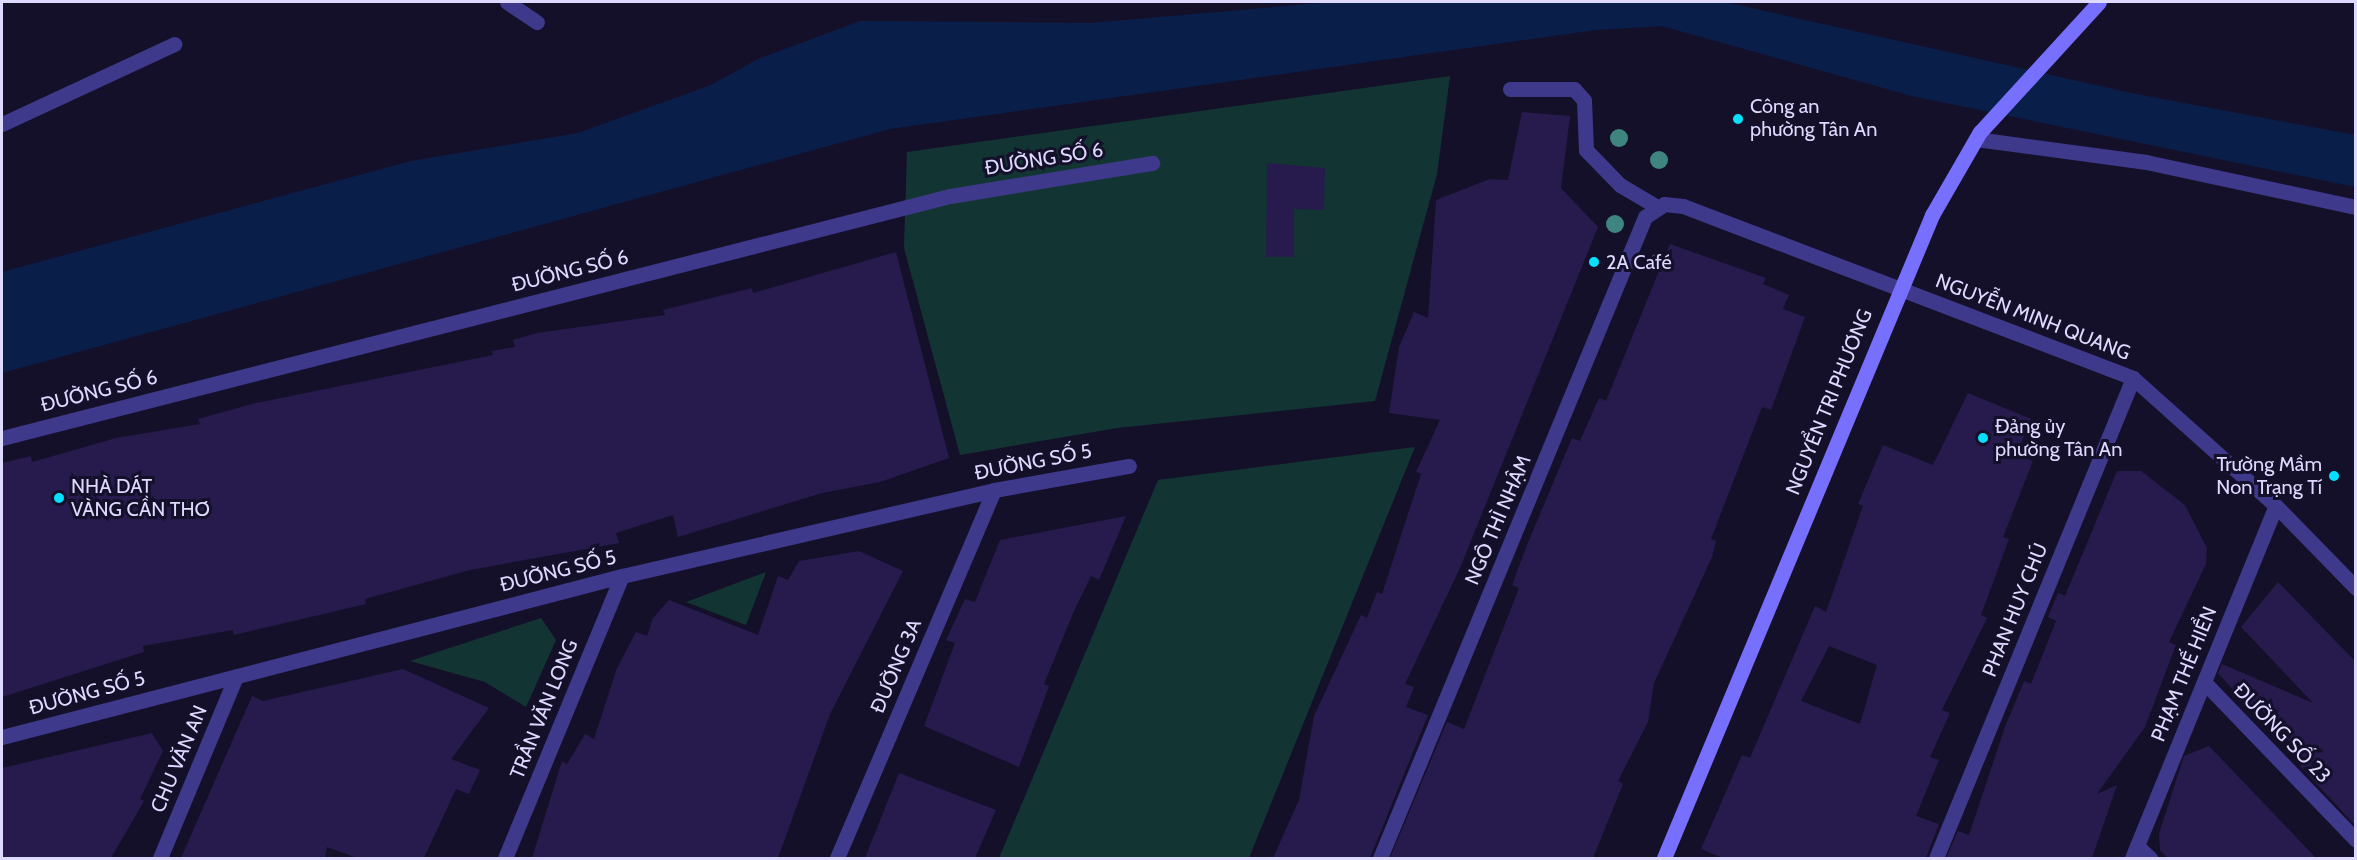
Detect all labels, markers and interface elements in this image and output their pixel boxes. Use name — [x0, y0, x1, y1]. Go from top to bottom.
place label: Công an phường Tân An — [1750, 95, 1877, 142]
marker: Công an phường Tân An — [1731, 112, 1745, 126]
street label: ĐƯỜNG SỐ 6 — [983, 138, 1105, 180]
street label: ĐƯỜNG SỐ 6 — [509, 245, 631, 297]
place label: 2A Café — [1606, 250, 1672, 274]
marker: 2A Café — [1587, 255, 1601, 269]
street label: NGUYỄN MINH QUANG — [1932, 269, 2134, 365]
street label: NGUYỂN TRI PHƯƠNG — [1781, 306, 1877, 498]
street label: ĐƯỜNG SỐ 6 — [38, 365, 160, 417]
place label: Đảng ủy phường Tân An — [1995, 414, 2122, 461]
marker: Đảng ủy phường Tân An — [1976, 431, 1990, 445]
street label: ĐƯỜNG SỐ 5 — [972, 439, 1094, 485]
street label: NGÔ THÌ NHẬM — [1460, 452, 1536, 588]
place label: Trường Mầm Non Trạng Tí — [2216, 452, 2322, 499]
marker: Trường Mầm Non Trạng Tí — [2327, 469, 2341, 483]
place label: NHÀ DÁT VÀNG CẦN THƠ — [71, 474, 210, 521]
marker: NHÀ DÁT VÀNG CẦN THƠ — [52, 491, 66, 505]
street label: PHAN HUY CHÚ — [1977, 540, 2053, 680]
street label: ĐƯỜNG SỐ 5 — [497, 545, 619, 597]
street label: PHẠM THẾ HIỂN — [2146, 603, 2222, 745]
street label: ĐƯỜNG 3A — [865, 615, 927, 717]
street label: TRẦN VĂN LONG — [505, 636, 583, 782]
street label: ĐƯỜNG SỐ 5 — [26, 666, 148, 720]
street label: ĐƯỜNG SỐ 23 — [2228, 678, 2336, 788]
street label: CHU VĂN AN — [146, 702, 212, 816]

